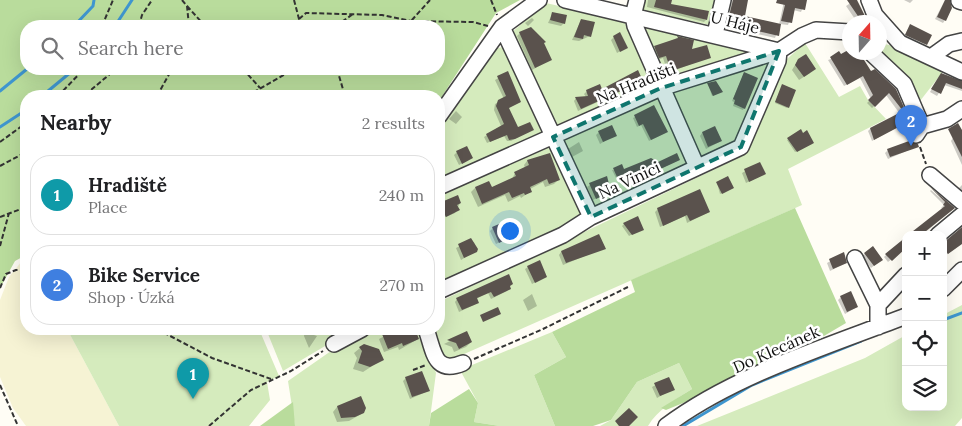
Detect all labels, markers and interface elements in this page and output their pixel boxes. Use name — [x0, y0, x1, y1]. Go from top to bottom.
street label: U Háje — [708, 6, 762, 38]
north arrow — [842, 15, 887, 60]
search box — [20, 20, 445, 75]
icon: search — [38, 34, 66, 62]
text: Search here — [78, 36, 184, 60]
street label: Na Hradišti — [593, 58, 679, 108]
pin: 2 — [895, 105, 927, 146]
text: Nearby — [40, 109, 111, 136]
text: 2 results — [362, 113, 425, 133]
street label: Na Vinici — [595, 157, 663, 203]
text: Hradiště — [88, 173, 167, 197]
text: 1 — [54, 185, 60, 205]
text: 240 m — [379, 185, 424, 205]
text: Place — [88, 197, 127, 217]
your location — [497, 218, 523, 244]
map controls — [902, 231, 947, 411]
button: + — [902, 231, 947, 276]
text: Bike Service — [88, 263, 200, 287]
text: 2 — [53, 275, 61, 295]
text: 270 m — [380, 275, 424, 295]
button: − — [902, 276, 947, 321]
text: Shop · Úzká — [88, 287, 175, 307]
street label: Do Klecánek — [729, 321, 823, 377]
button: locate — [902, 321, 947, 366]
pin: 1 — [177, 358, 209, 399]
button: layers — [902, 366, 947, 411]

